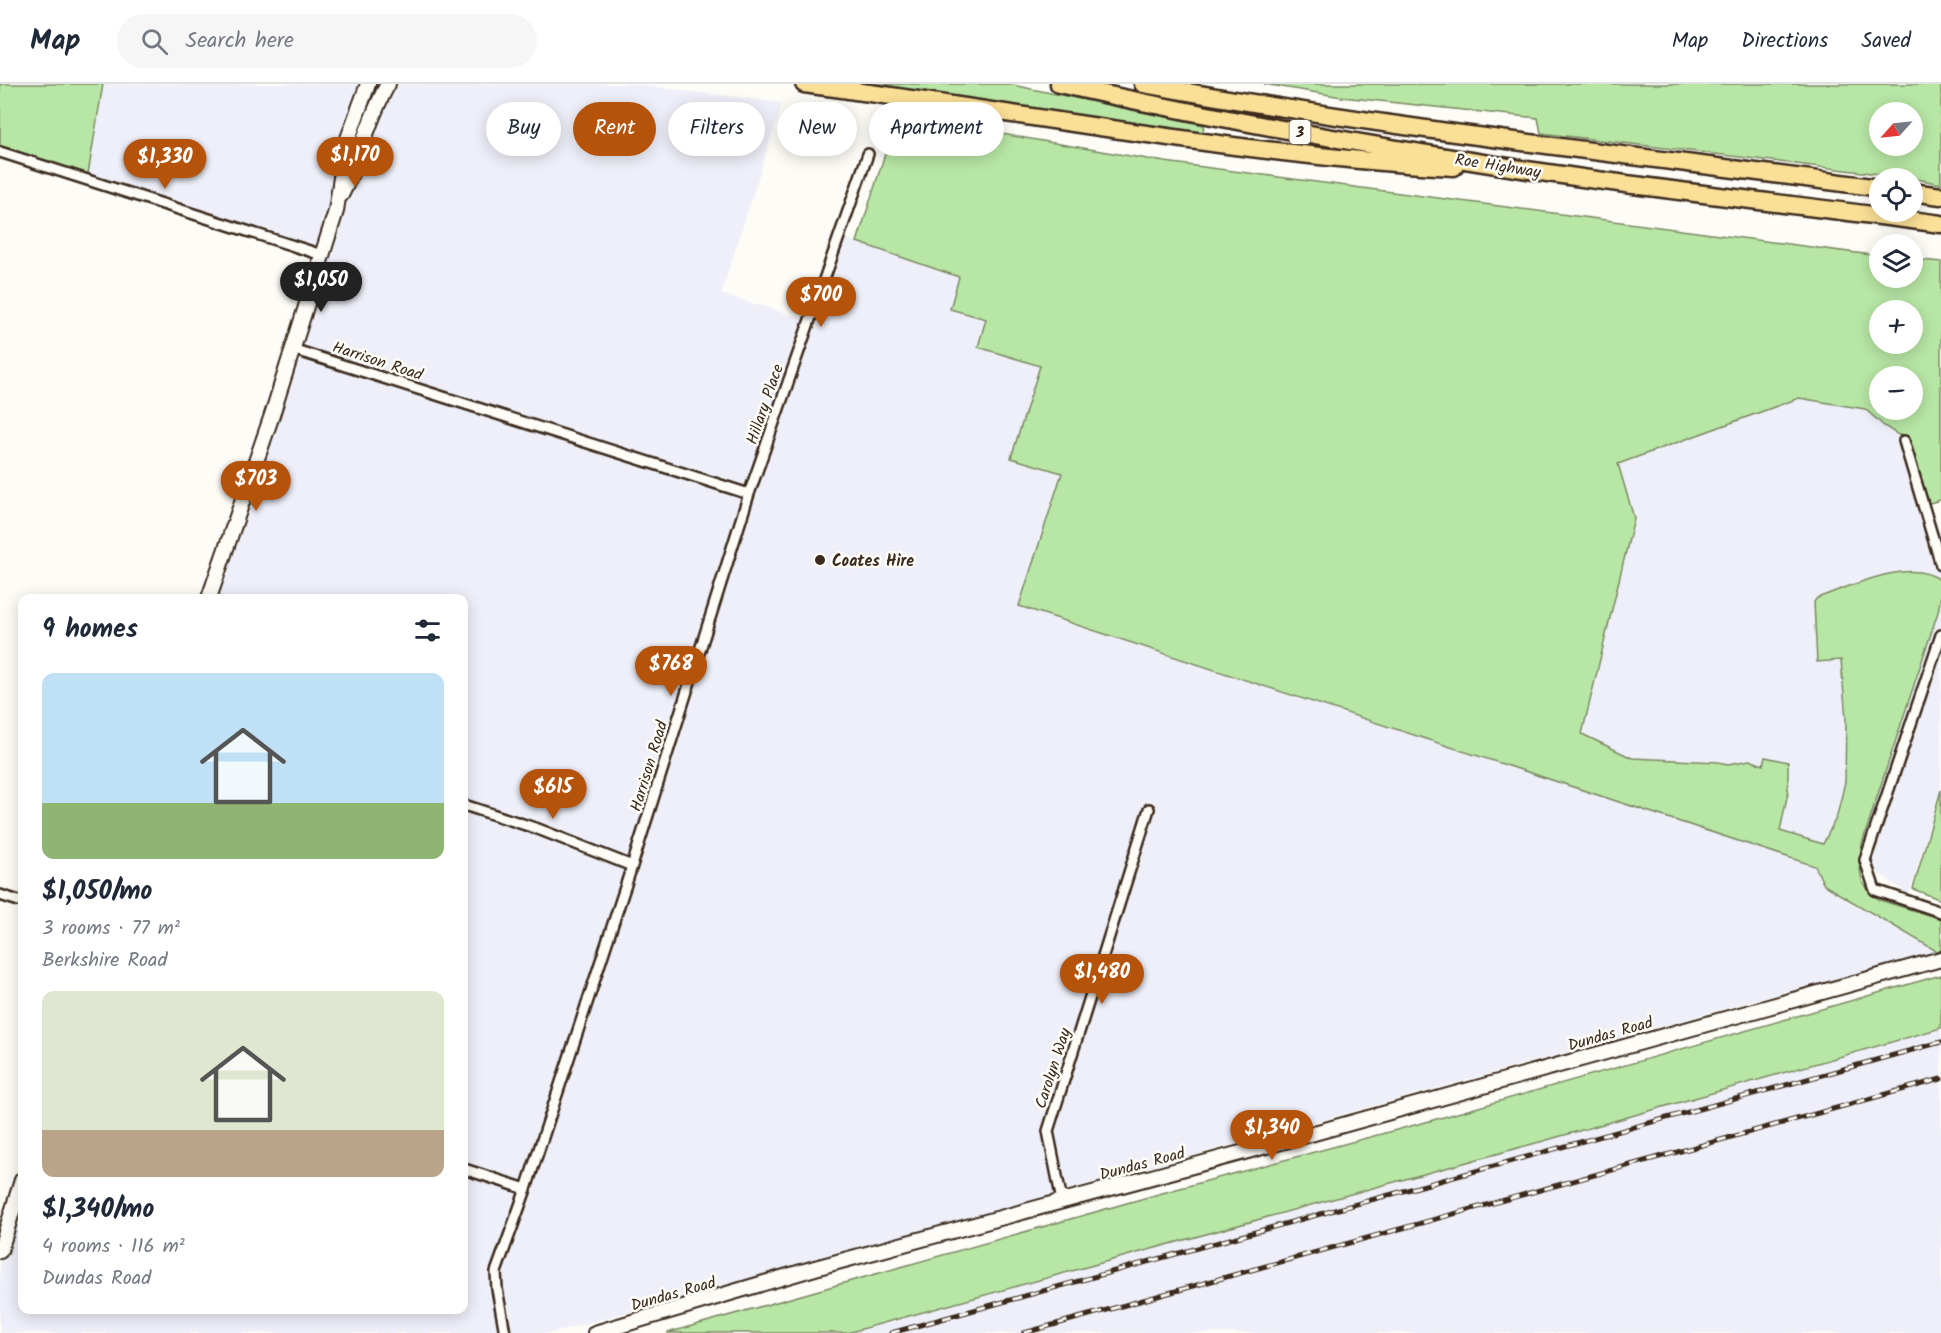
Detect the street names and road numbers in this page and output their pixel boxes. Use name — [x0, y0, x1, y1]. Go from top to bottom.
road number: 3 — [1290, 120, 1310, 144]
street label: Roe Highway — [1453, 147, 1543, 186]
street label: Harrison Road — [329, 335, 427, 388]
street label: Hillary Place — [740, 361, 791, 448]
street label: Harrison Road — [624, 717, 675, 815]
street label: Dundas Road — [1565, 1010, 1657, 1058]
street label: Carolyn Way — [1029, 1024, 1078, 1112]
street label: Dundas Road — [1097, 1141, 1189, 1188]
street label: Dundas Road — [628, 1270, 720, 1318]

